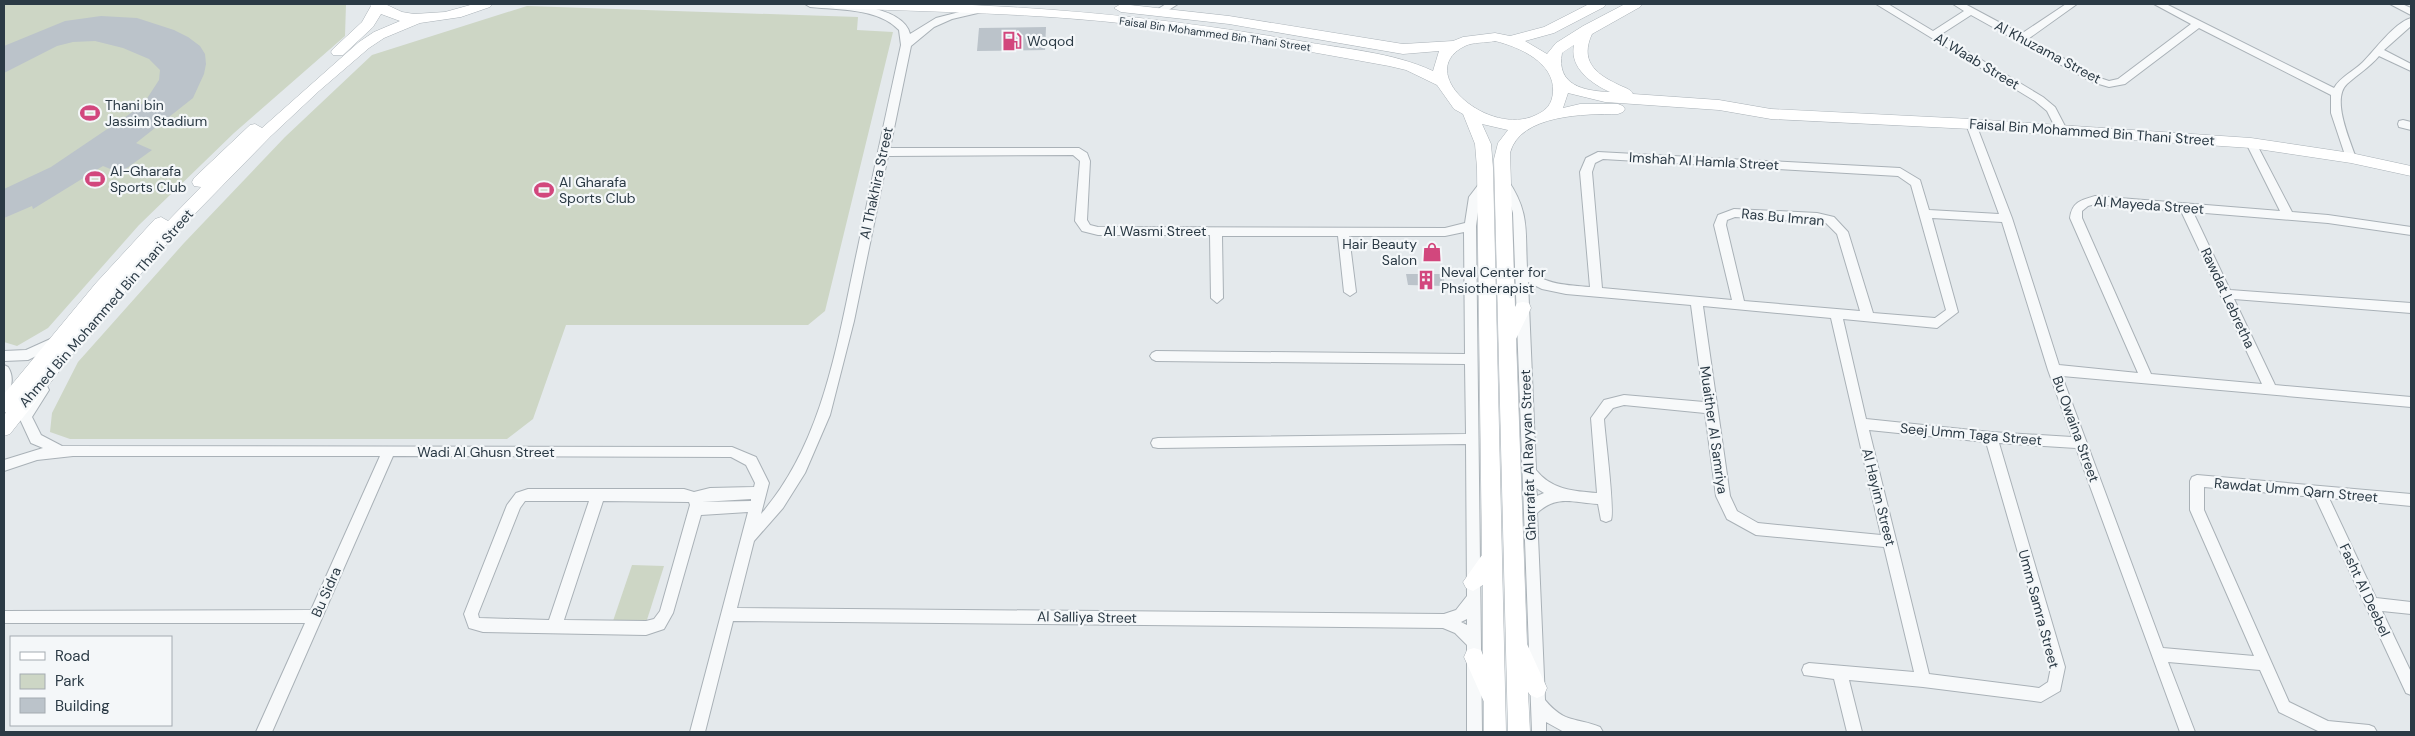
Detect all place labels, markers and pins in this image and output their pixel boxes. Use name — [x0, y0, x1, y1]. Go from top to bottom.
fuel station icon: Woqod — [1001, 30, 1023, 52]
place label: Woqod — [1027, 32, 1074, 50]
place label: Thani bin Jassim Stadium — [105, 96, 207, 130]
sports icon: Thani bin Jassim Stadium — [79, 102, 101, 124]
place label: Al-Gharafa Sports Club — [110, 162, 187, 196]
sports icon: Al-Gharafa Sports Club — [84, 168, 106, 190]
place label: Al Gharafa Sports Club — [559, 173, 636, 207]
sports icon: Al Gharafa Sports Club — [533, 179, 555, 201]
place label: Hair Beauty Salon — [1342, 235, 1417, 269]
shop icon: Hair Beauty Salon — [1421, 241, 1443, 263]
place label: Neval Center for Phsiotherapist — [1441, 263, 1546, 297]
building icon: Neval Center for Phsiotherapist — [1415, 269, 1437, 291]

